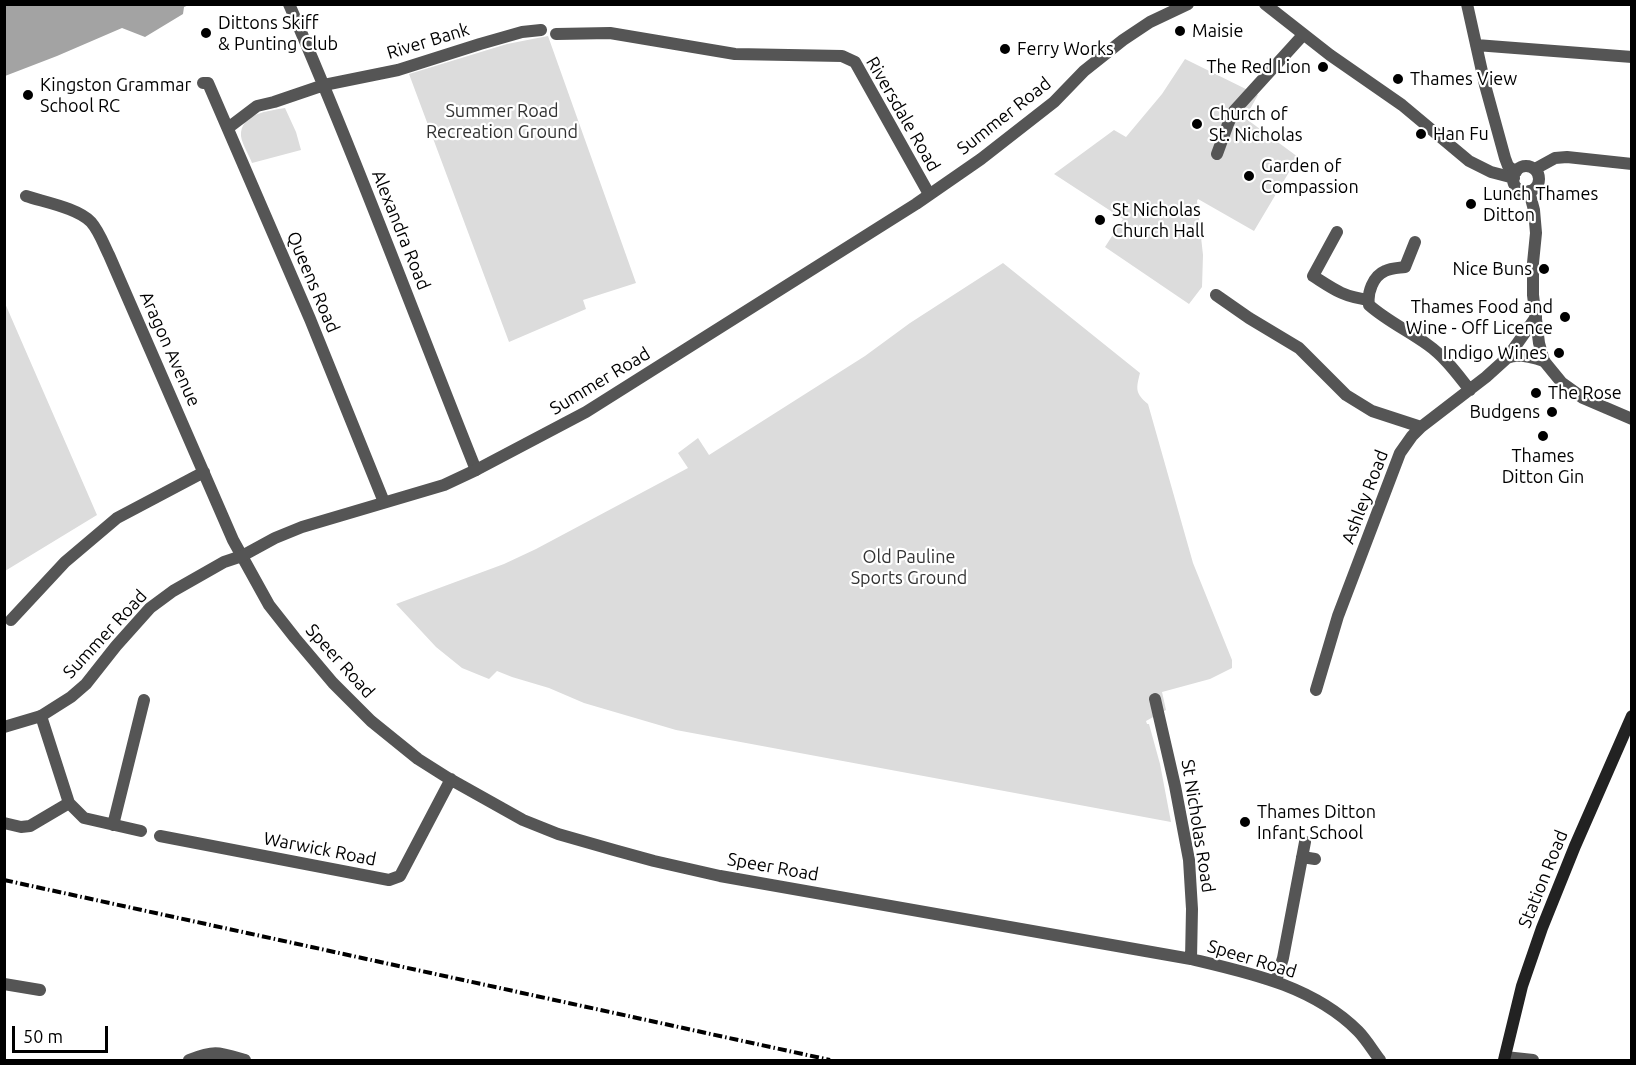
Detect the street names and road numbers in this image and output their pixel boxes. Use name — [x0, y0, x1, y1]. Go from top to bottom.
street label: River Bank — [384, 18, 472, 64]
street label: Riversdale Road — [861, 53, 945, 175]
street label: Summer Road — [953, 73, 1055, 159]
street label: Alexandra Road — [367, 167, 435, 293]
street label: Queens Road — [282, 228, 344, 336]
street label: Aragon Avenue — [135, 288, 205, 410]
street label: Summer Road — [546, 343, 654, 419]
street label: Ashley Road — [1337, 447, 1393, 547]
street label: Summer Road — [59, 585, 151, 683]
street label: Speer Road — [301, 619, 379, 703]
street label: St Nicholas Road — [1177, 758, 1219, 894]
street label: Station Road — [1514, 827, 1572, 931]
street label: Warwick Road — [262, 828, 378, 870]
street label: Speer Road — [726, 848, 820, 886]
street label: Speer Road — [1205, 935, 1299, 983]

